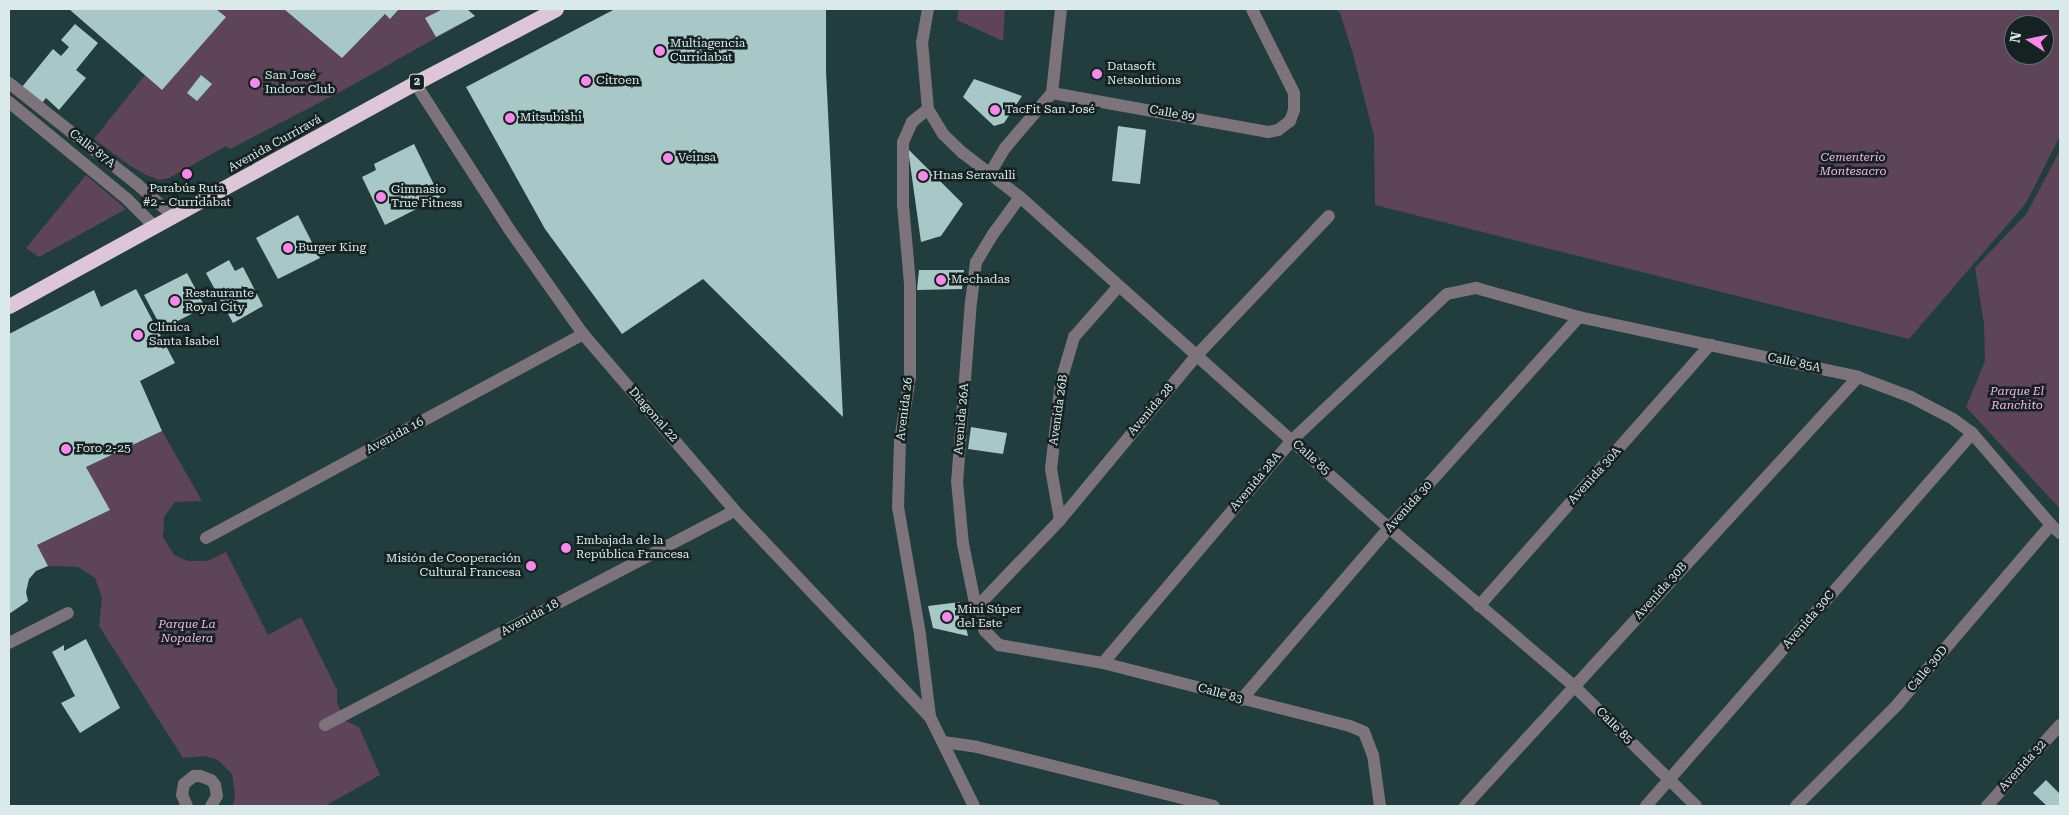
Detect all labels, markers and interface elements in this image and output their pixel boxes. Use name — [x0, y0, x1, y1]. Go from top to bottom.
north arrow — [2004, 15, 2054, 65]
text: N — [2006, 31, 2024, 44]
place label: Multiagencia Curridabat — [670, 37, 745, 65]
marker: Multiagencia Curridabat — [654, 45, 666, 57]
place label: Datasoft Netsolutions — [1107, 60, 1181, 88]
marker: Datasoft Netsolutions — [1091, 68, 1103, 80]
place label: San José Indoor Club — [265, 69, 335, 97]
road number: 2 — [408, 74, 426, 90]
place label: Citroen — [596, 74, 640, 88]
marker: Citroen — [580, 75, 592, 87]
marker: San José Indoor Club — [249, 77, 261, 89]
place label: TacFit San José — [1005, 103, 1095, 117]
street label: Calle 89 — [1148, 103, 1196, 125]
marker: TacFit San José — [989, 104, 1001, 116]
place label: Mitsubishi — [520, 111, 582, 125]
street label: Avenida Curriravá — [226, 112, 324, 176]
marker: Mitsubishi — [504, 112, 516, 124]
street label: Calle 87A — [66, 127, 118, 171]
place label: Veinsa — [678, 151, 716, 165]
park label: Cementerio Montesacro — [1820, 151, 1886, 179]
marker: Veinsa — [662, 152, 674, 164]
marker: Parabús Ruta #2 - Curridabat — [181, 168, 193, 180]
place label: Hnas Seravalli — [933, 169, 1016, 183]
marker: Hnas Seravalli — [917, 170, 929, 182]
place label: Parabús Ruta #2 - Curridabat — [143, 182, 231, 210]
place label: Gimnasio True Fitness — [391, 183, 462, 211]
marker: Gimnasio True Fitness — [375, 191, 387, 203]
place label: Burger King — [298, 241, 366, 255]
marker: Burger King — [282, 242, 294, 254]
place label: Mechadas — [951, 273, 1010, 287]
marker: Mechadas — [935, 274, 947, 286]
place label: Restaurante Royal City — [185, 287, 254, 315]
marker: Restaurante Royal City — [169, 295, 181, 307]
place label: Clínica Santa Isabel — [149, 321, 219, 349]
marker: Clínica Santa Isabel — [131, 328, 145, 342]
street label: Calle 85A — [1766, 350, 1822, 376]
street label: Avenida 26B — [1047, 374, 1071, 446]
street label: Avenida 26 — [894, 377, 916, 441]
street label: Avenida 28 — [1125, 381, 1177, 439]
street label: Avenida 26A — [952, 383, 972, 455]
street label: Diagonal 22 — [625, 385, 681, 445]
park label: Parque El Ranchito — [1990, 385, 2044, 413]
street label: Avenida 16 — [364, 415, 426, 457]
street label: Calle 85 — [1289, 437, 1333, 479]
place label: Foro 2-25 — [76, 442, 131, 456]
marker: Foro 2-25 — [60, 443, 72, 455]
street label: Avenida 30A — [1566, 444, 1624, 508]
street label: Avenida 28A — [1227, 450, 1285, 514]
street label: Avenida 30 — [1382, 479, 1436, 535]
place label: Embajada de la República Francesa — [576, 534, 689, 562]
marker: Embajada de la República Francesa — [560, 542, 572, 554]
place label: Misión de Cooperación Cultural Francesa — [386, 552, 521, 580]
marker: Misión de Cooperación Cultural Francesa — [525, 560, 537, 572]
street label: Avenida 30B — [1632, 560, 1690, 622]
street label: Avenida 30C — [1780, 588, 1838, 652]
street label: Avenida 18 — [499, 597, 561, 639]
place label: Mini Súper del Este — [957, 603, 1021, 631]
marker: Mini Súper del Este — [941, 611, 953, 623]
park label: Parque La Nopalera — [158, 618, 216, 646]
street label: Calle 30D — [1905, 643, 1951, 695]
street label: Calle 83 — [1196, 681, 1244, 707]
street label: Calle 85 — [1593, 705, 1635, 747]
street label: Avenida 32 — [1996, 738, 2050, 794]

